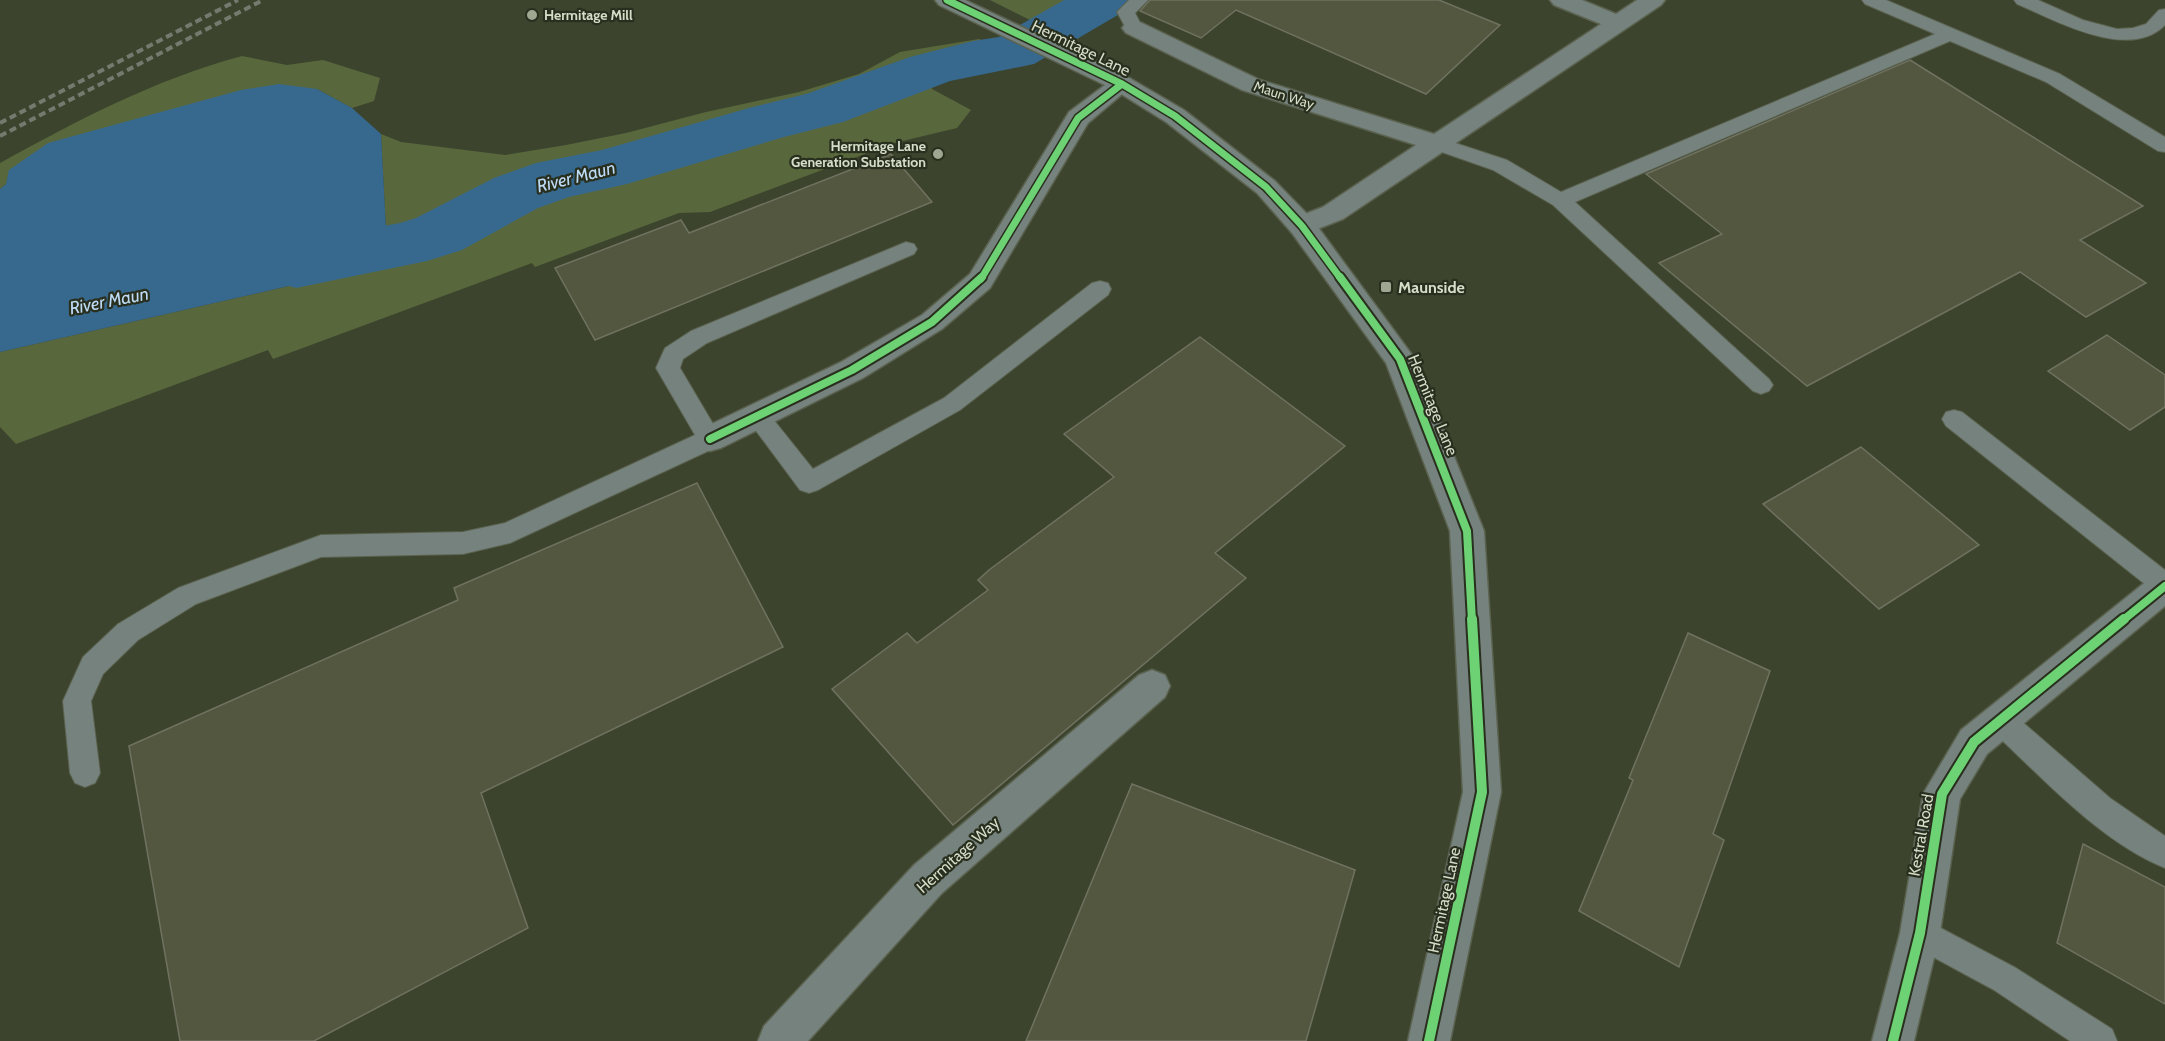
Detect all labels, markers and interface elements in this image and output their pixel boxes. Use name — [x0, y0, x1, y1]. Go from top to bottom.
place label: Hermitage Mill — [544, 6, 633, 24]
marker: Hermitage Mill — [525, 8, 539, 22]
street label: Hermitage Lane — [1029, 16, 1133, 80]
street label: Maun Way — [1251, 77, 1317, 113]
place label: Hermitage Lane Generation Substation — [791, 137, 926, 171]
marker: Hermitage Lane Generation Substation — [931, 147, 945, 161]
water label: River Maun — [534, 157, 618, 197]
place label: Maunside — [1398, 278, 1465, 297]
marker: Maunside — [1379, 280, 1393, 294]
water label: River Maun — [67, 283, 151, 319]
street label: Hermitage Lane — [1404, 352, 1462, 458]
street label: Kestral Road — [1904, 792, 1938, 878]
street label: Hermitage Way — [913, 813, 1003, 897]
street label: Hermitage Lane — [1424, 845, 1464, 955]

